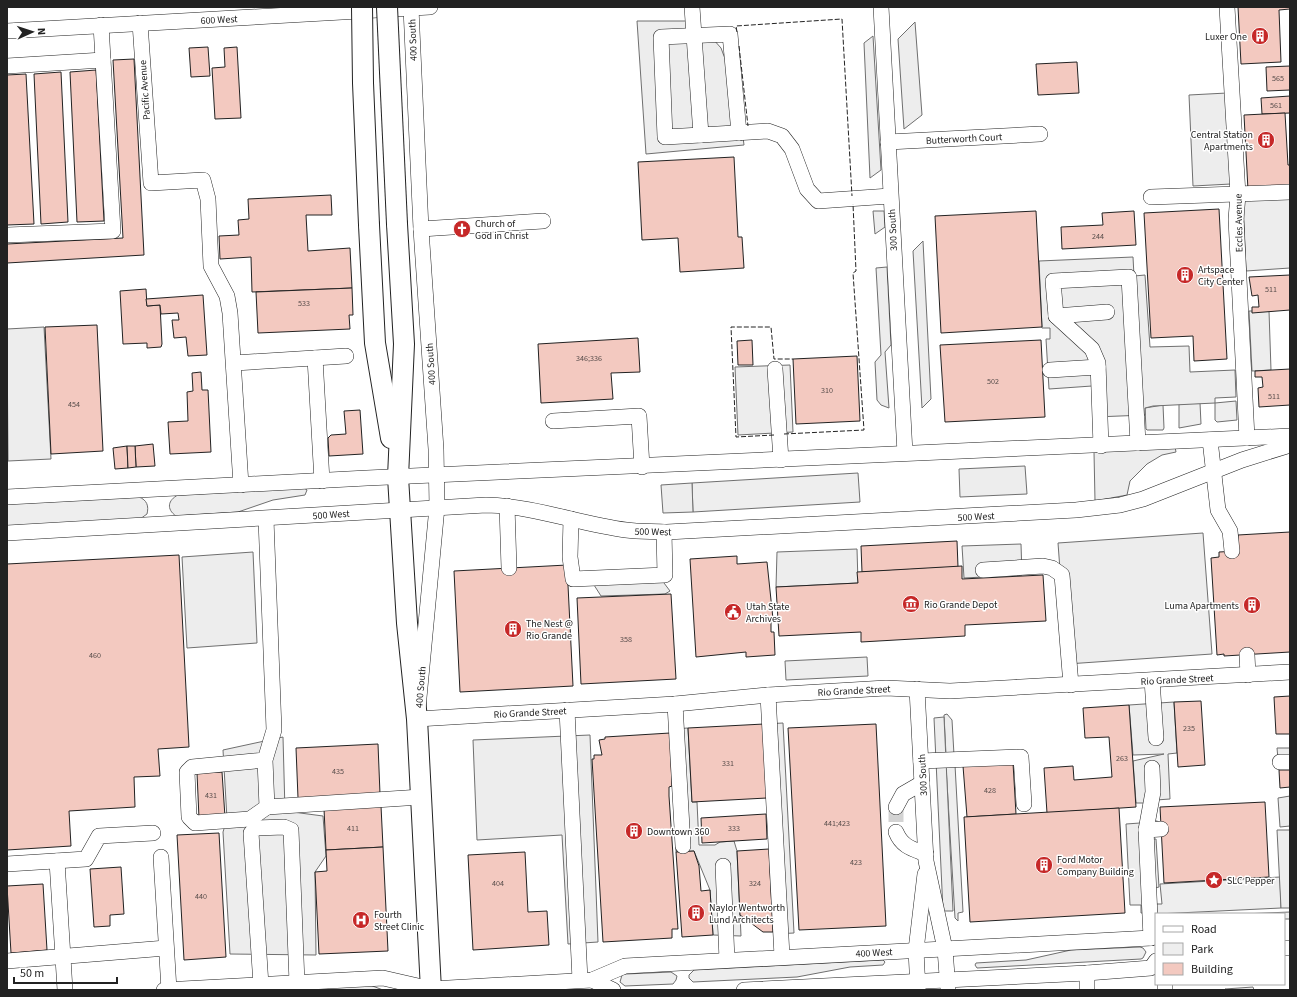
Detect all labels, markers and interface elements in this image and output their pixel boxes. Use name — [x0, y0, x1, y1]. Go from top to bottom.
north arrow — [12, 12, 52, 52]
street label: 600 West — [200, 12, 239, 28]
street label: 400 South — [405, 19, 421, 61]
building icon: Luxer One — [1250, 26, 1270, 46]
text: N — [34, 27, 49, 36]
place label: Luxer One — [1205, 30, 1247, 44]
street label: Pacific Avenue — [136, 59, 154, 120]
house number: 565 — [1272, 73, 1284, 84]
house number: 561 — [1270, 100, 1282, 111]
place label: Central Station Apartments — [1191, 128, 1253, 154]
street label: Butterworth Court — [925, 130, 1003, 148]
building icon: Central Station Apartments — [1256, 130, 1276, 150]
street label: Eccles Avenue — [1231, 194, 1247, 252]
street label: 300 South — [885, 209, 901, 251]
place label: Church of God in Christ — [475, 217, 529, 243]
church icon: Church of God in Christ — [452, 219, 472, 239]
house number: 244 — [1092, 231, 1104, 242]
place label: Artspace City Center — [1198, 263, 1245, 289]
building icon: Artspace City Center — [1175, 265, 1195, 285]
house number: 511 — [1265, 284, 1277, 295]
house number: 533 — [298, 298, 310, 309]
street label: 400 South — [423, 343, 439, 385]
house number: 346;336 — [576, 353, 602, 364]
house number: 502 — [987, 376, 999, 387]
house number: 310 — [821, 385, 833, 396]
house number: 511 — [1268, 391, 1280, 402]
house number: 454 — [68, 399, 80, 410]
street label: 500 West — [312, 507, 351, 523]
street label: 500 West — [957, 509, 996, 525]
street label: 500 West — [634, 525, 672, 539]
museum icon: Rio Grande Depot — [901, 594, 921, 614]
building icon: Luma Apartments — [1242, 595, 1262, 615]
place label: Rio Grande Depot — [924, 598, 998, 612]
place label: Luma Apartments — [1165, 599, 1239, 613]
place label: Utah State Archives — [746, 600, 790, 626]
public building icon: Utah State Archives — [723, 602, 743, 622]
place label: The Nest @ Rio Grande — [526, 617, 573, 643]
building icon: The Nest @ Rio Grande — [503, 619, 523, 639]
house number: 358 — [620, 634, 632, 645]
house number: 460 — [89, 650, 101, 661]
street label: 400 South — [412, 666, 430, 709]
street label: Rio Grande Street — [1140, 671, 1215, 689]
street label: Rio Grande Street — [817, 682, 892, 700]
street label: Rio Grande Street — [493, 704, 568, 722]
house number: 235 — [1183, 723, 1195, 734]
house number: 263 — [1116, 753, 1128, 764]
street label: 300 South — [915, 754, 931, 796]
house number: 331 — [722, 758, 734, 769]
house number: 435 — [332, 766, 344, 777]
house number: 428 — [984, 785, 996, 796]
house number: 431 — [205, 790, 217, 801]
house number: 441;423 — [824, 818, 850, 829]
building icon: Downtown 360 — [624, 821, 644, 841]
house number: 411 — [347, 823, 359, 834]
house number: 333 — [728, 823, 740, 834]
place label: Downtown 360 — [647, 825, 709, 839]
place label: Ford Motor Company Building — [1057, 853, 1134, 879]
building icon: Ford Motor Company Building — [1034, 855, 1054, 875]
house number: 423 — [850, 857, 862, 868]
place icon: SLC Pepper — [1204, 870, 1224, 890]
place label: SLC Pepper — [1227, 874, 1275, 888]
house number: 404 — [492, 878, 504, 889]
house number: 324 — [749, 878, 761, 889]
house number: 440 — [195, 891, 207, 902]
place label: Naylor Wentworth Lund Architects — [709, 901, 785, 927]
building icon: Naylor Wentworth Lund Architects — [686, 903, 706, 923]
place label: Fourth Street Clinic — [374, 908, 425, 934]
hospital icon: Fourth Street Clinic — [351, 910, 371, 930]
legend — [1155, 913, 1285, 985]
text: Road — [1191, 921, 1217, 938]
text: Park — [1191, 941, 1213, 958]
street label: 400 West — [855, 945, 894, 961]
scale bar — [14, 959, 117, 985]
text: Building — [1191, 961, 1233, 978]
text: 50 m — [20, 965, 44, 982]

